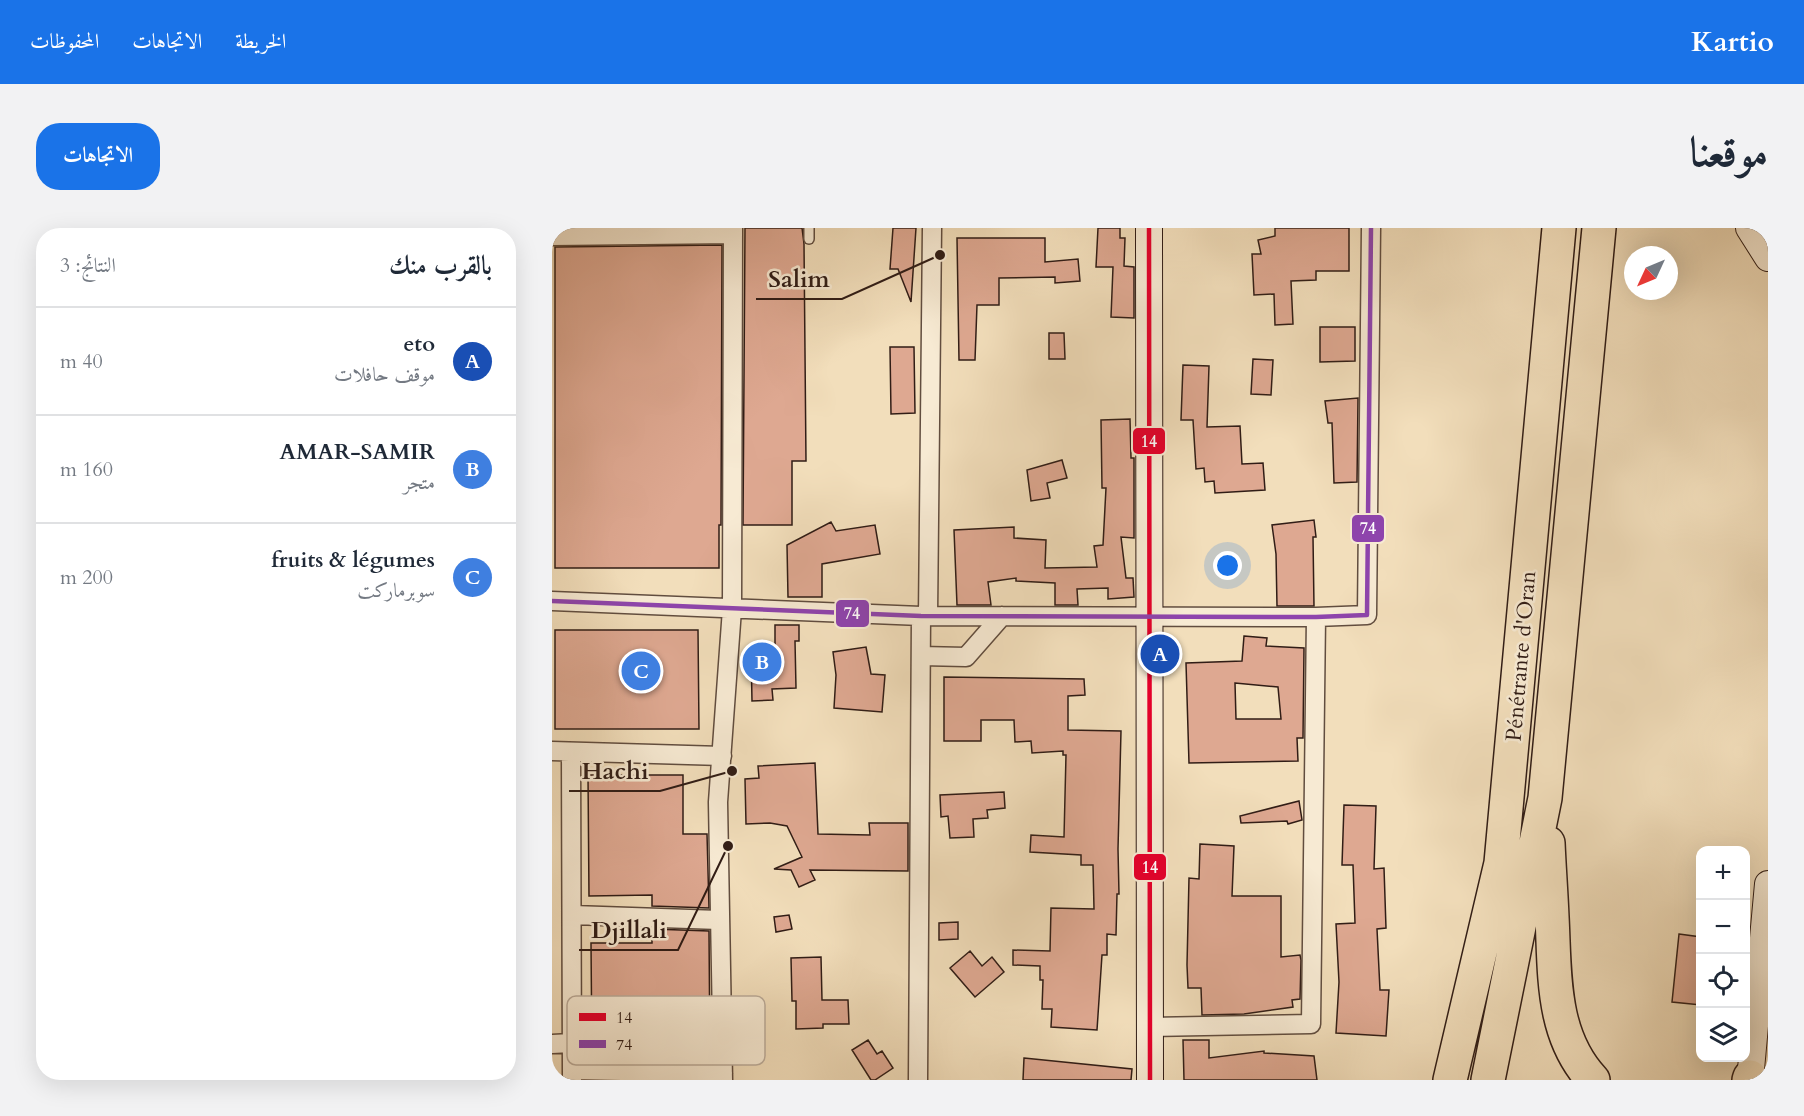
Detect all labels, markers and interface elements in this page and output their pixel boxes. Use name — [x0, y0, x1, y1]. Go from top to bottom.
text: Kartio — [1691, 23, 1774, 61]
text: المحفوظات — [30, 27, 99, 56]
text: الاتجاهات — [132, 27, 202, 56]
text: الخريطة — [235, 27, 286, 56]
button: الاتجاهات — [36, 123, 160, 190]
text: موقعنا — [1690, 124, 1768, 181]
north arrow — [1624, 246, 1678, 300]
text: بالقرب منك — [389, 248, 492, 283]
text: النتائج: 3 — [60, 252, 116, 279]
callout: Salim — [756, 257, 842, 299]
text: Salim — [768, 263, 831, 296]
text: eto — [403, 329, 435, 359]
text: 40 m — [60, 348, 103, 375]
text: A — [465, 348, 480, 375]
text: موقف حافلات — [334, 361, 435, 388]
line badge: 14 — [1132, 427, 1166, 455]
text: 14 — [1141, 431, 1157, 453]
text: AMAR-SAMIR — [280, 437, 435, 467]
text: 160 m — [60, 456, 113, 483]
text: B — [465, 456, 480, 483]
text: متجر — [403, 469, 435, 496]
line badge: 74 — [1351, 514, 1385, 543]
text: 74 — [1360, 518, 1376, 540]
text: fruits & légumes — [271, 545, 435, 575]
your location — [1213, 551, 1242, 580]
text: 200 m — [60, 564, 113, 591]
text: C — [465, 564, 480, 591]
street label: Pénétrante d'Oran — [1499, 569, 1543, 743]
text: سوبرماركت — [357, 577, 435, 604]
line badge: 74 — [835, 599, 870, 628]
text: 74 — [844, 603, 860, 625]
pin: A — [1140, 632, 1180, 676]
pin: B — [742, 640, 782, 684]
pin: C — [622, 648, 661, 694]
callout: Hachi — [569, 749, 660, 791]
text: Hachi — [581, 755, 649, 788]
map controls — [1696, 846, 1750, 1062]
button: + — [1696, 846, 1750, 900]
line badge: 14 — [1133, 853, 1167, 881]
text: 14 — [1142, 857, 1158, 879]
button: − — [1696, 900, 1750, 954]
callout: Djillali — [579, 908, 678, 950]
text: Djillali — [591, 914, 667, 947]
button: locate — [1696, 954, 1750, 1008]
legend — [567, 996, 765, 1065]
text: 14 — [616, 1007, 632, 1029]
button: layers — [1696, 1008, 1750, 1062]
text: 74 — [616, 1034, 632, 1056]

